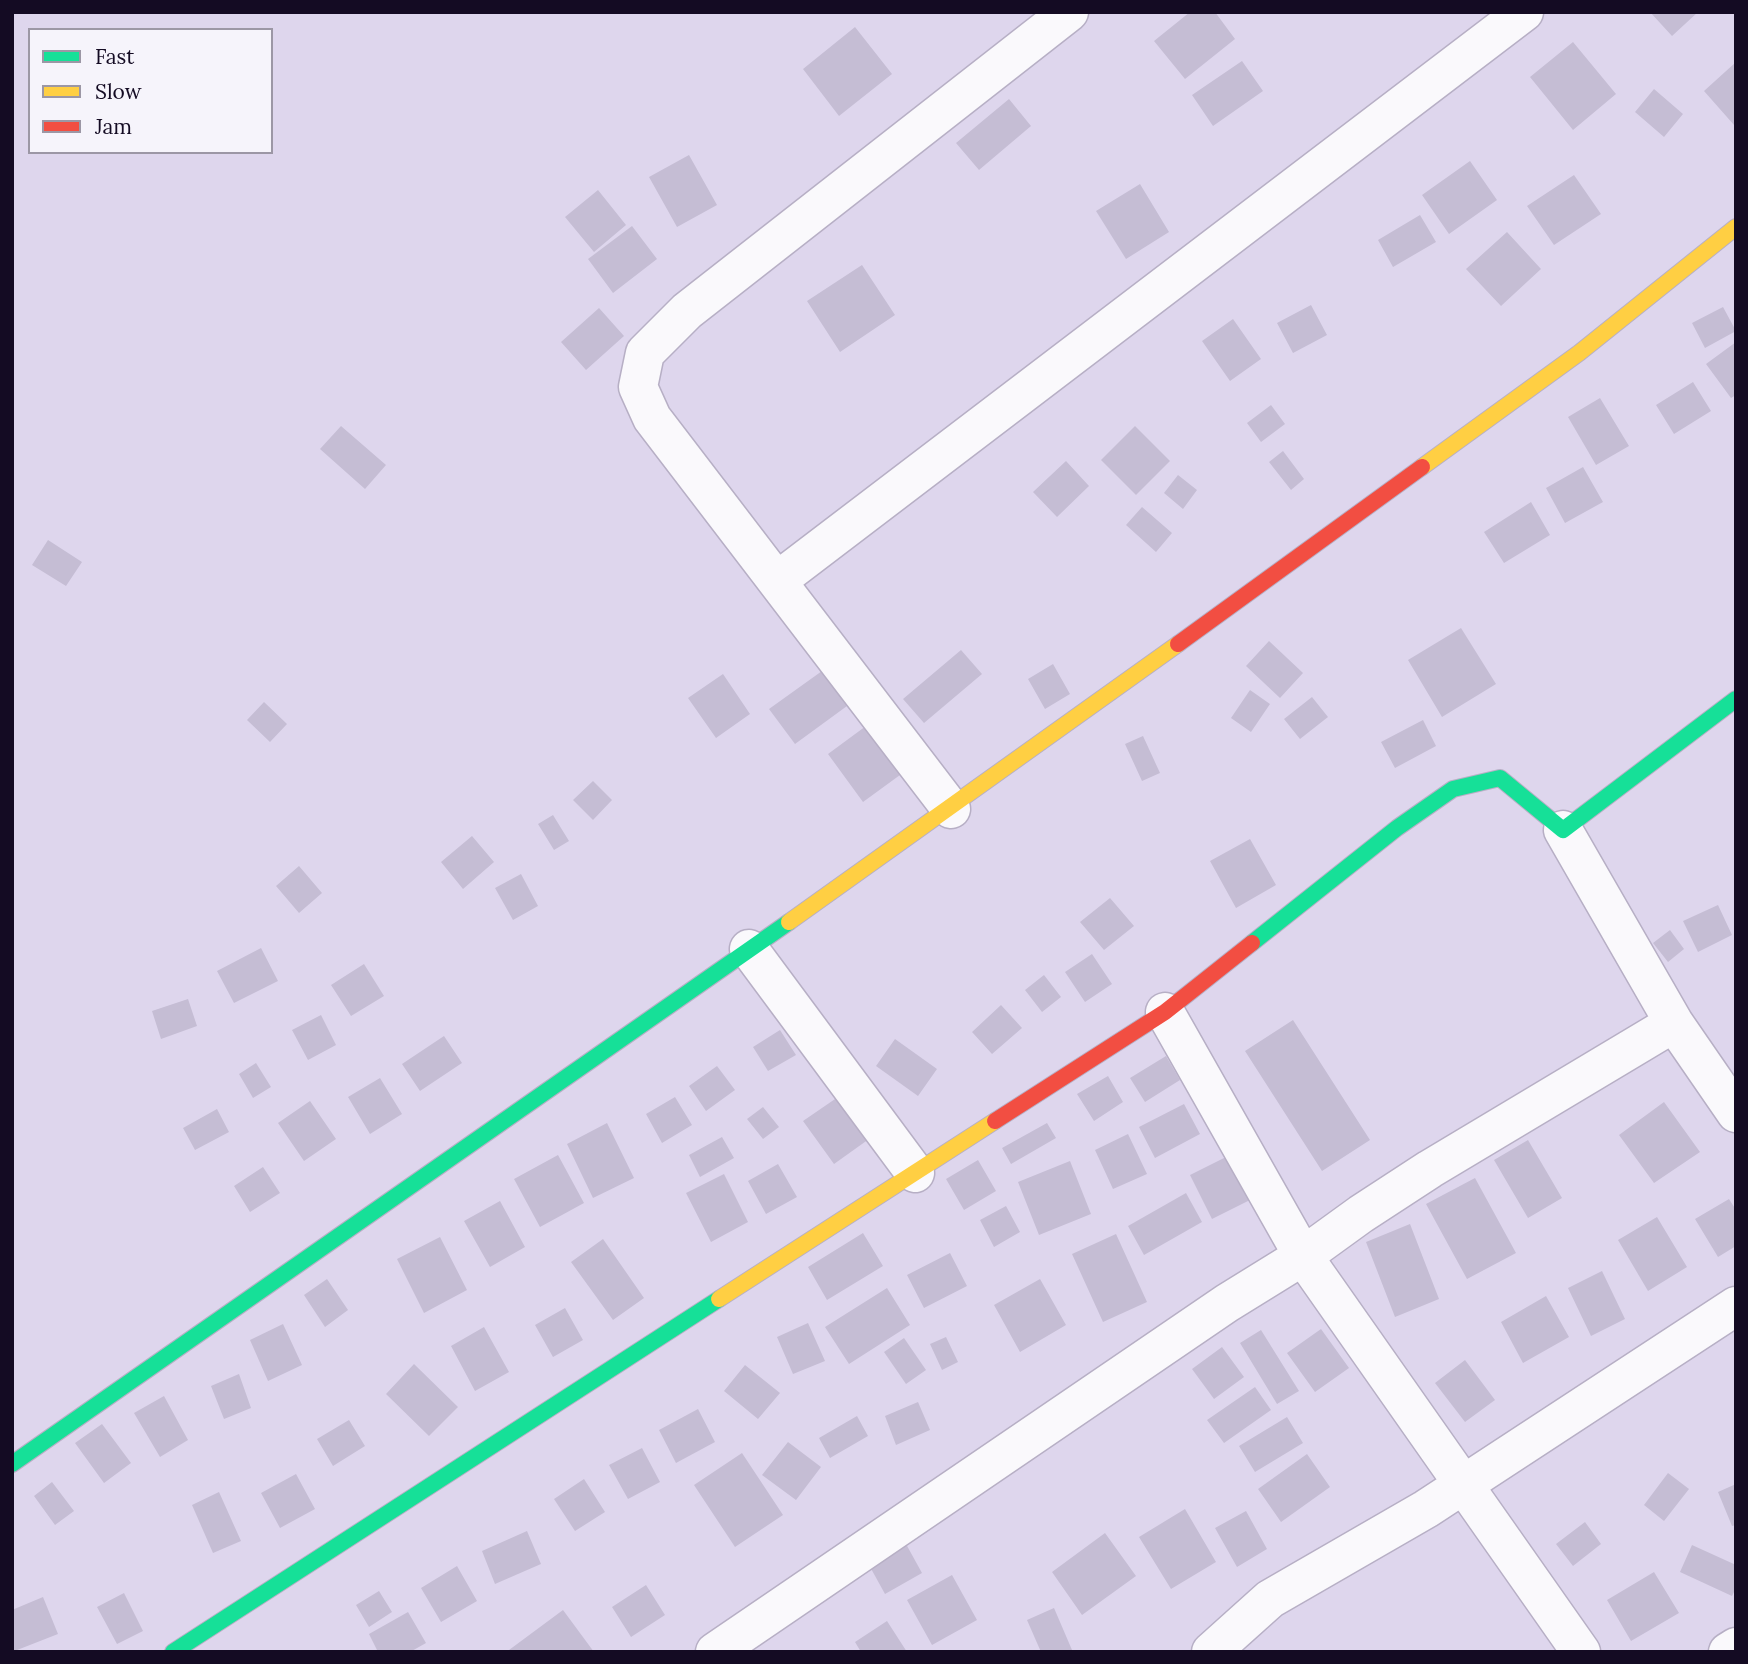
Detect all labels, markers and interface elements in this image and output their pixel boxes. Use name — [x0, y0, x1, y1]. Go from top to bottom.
legend — [28, 28, 273, 154]
text: Fast — [95, 43, 134, 70]
text: Slow — [95, 78, 142, 105]
text: Jam — [95, 113, 132, 140]

